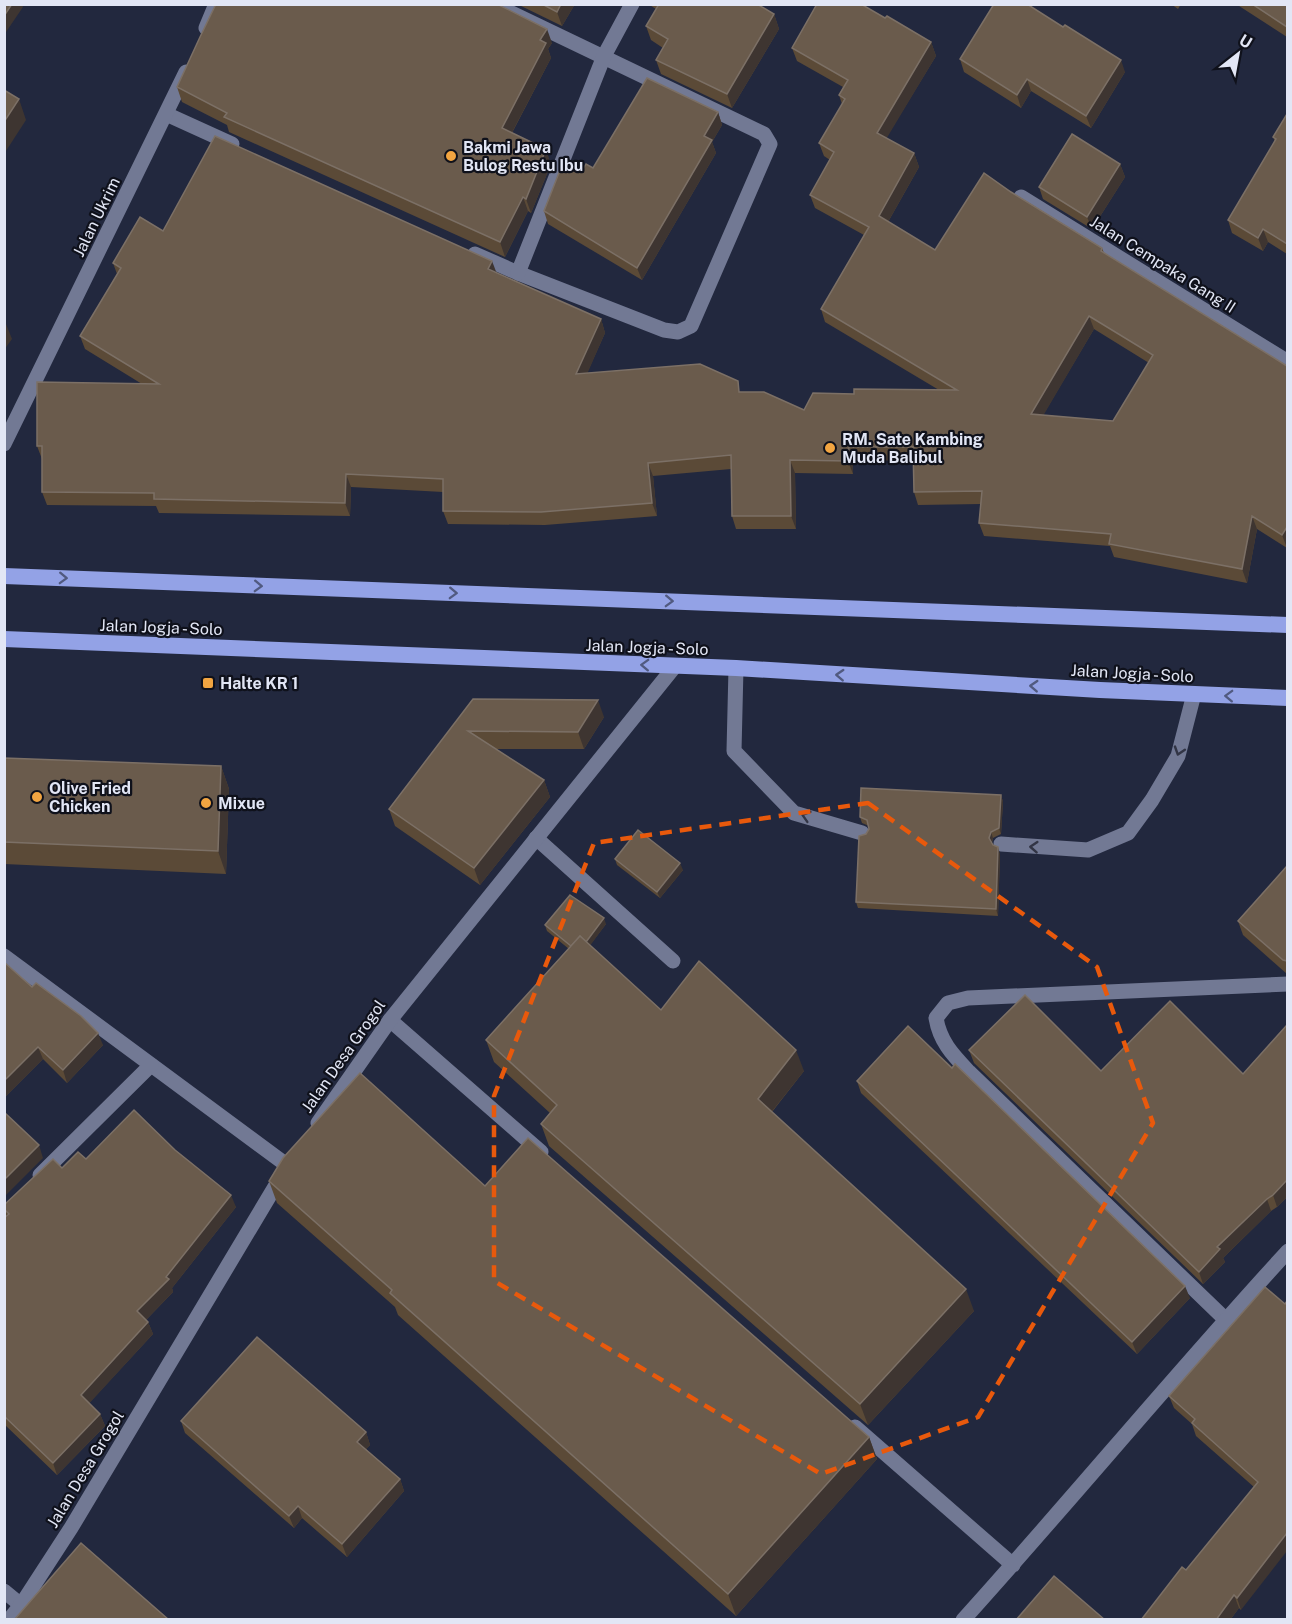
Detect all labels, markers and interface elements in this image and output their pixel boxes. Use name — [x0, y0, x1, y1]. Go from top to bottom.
north arrow — [1208, 24, 1268, 84]
text: U — [1236, 30, 1255, 53]
place label: Bakmi Jawa Bulog Restu Ibu — [463, 138, 583, 175]
marker: Bakmi Jawa Bulog Restu Ibu — [444, 149, 458, 163]
street label: Jalan Ukrim — [69, 174, 124, 260]
street label: Jalan Cempaka Gang II — [1086, 212, 1239, 317]
place label: RM. Sate Kambing Muda Balibul — [842, 430, 983, 467]
marker: RM. Sate Kambing Muda Balibul — [823, 441, 837, 455]
one-way arrow — [58, 572, 67, 584]
one-way arrow — [253, 579, 262, 592]
one-way arrow — [448, 587, 457, 599]
one-way arrow — [664, 594, 673, 607]
street label: Jalan Jogja - Solo — [99, 616, 223, 639]
street label: Jalan Jogja - Solo — [585, 636, 709, 659]
one-way arrow — [640, 658, 649, 671]
street label: Jalan Jogja - Solo — [1070, 661, 1194, 686]
one-way arrow — [835, 668, 844, 681]
place label: Halte KR 1 — [220, 674, 298, 693]
marker: Halte KR 1 — [201, 676, 215, 690]
one-way arrow — [1030, 680, 1039, 693]
one-way arrow — [1225, 689, 1234, 702]
one-way arrow — [1173, 745, 1186, 756]
place label: Olive Fried Chicken — [49, 779, 131, 816]
marker: Olive Fried Chicken — [30, 790, 44, 804]
place label: Mixue — [218, 794, 265, 813]
marker: Mixue — [199, 796, 213, 810]
one-way arrow — [801, 811, 812, 823]
one-way arrow — [1029, 840, 1038, 853]
street label: Jalan Desa Grogol — [297, 996, 389, 1116]
street label: Jalan Desa Grogol — [43, 1407, 128, 1531]

